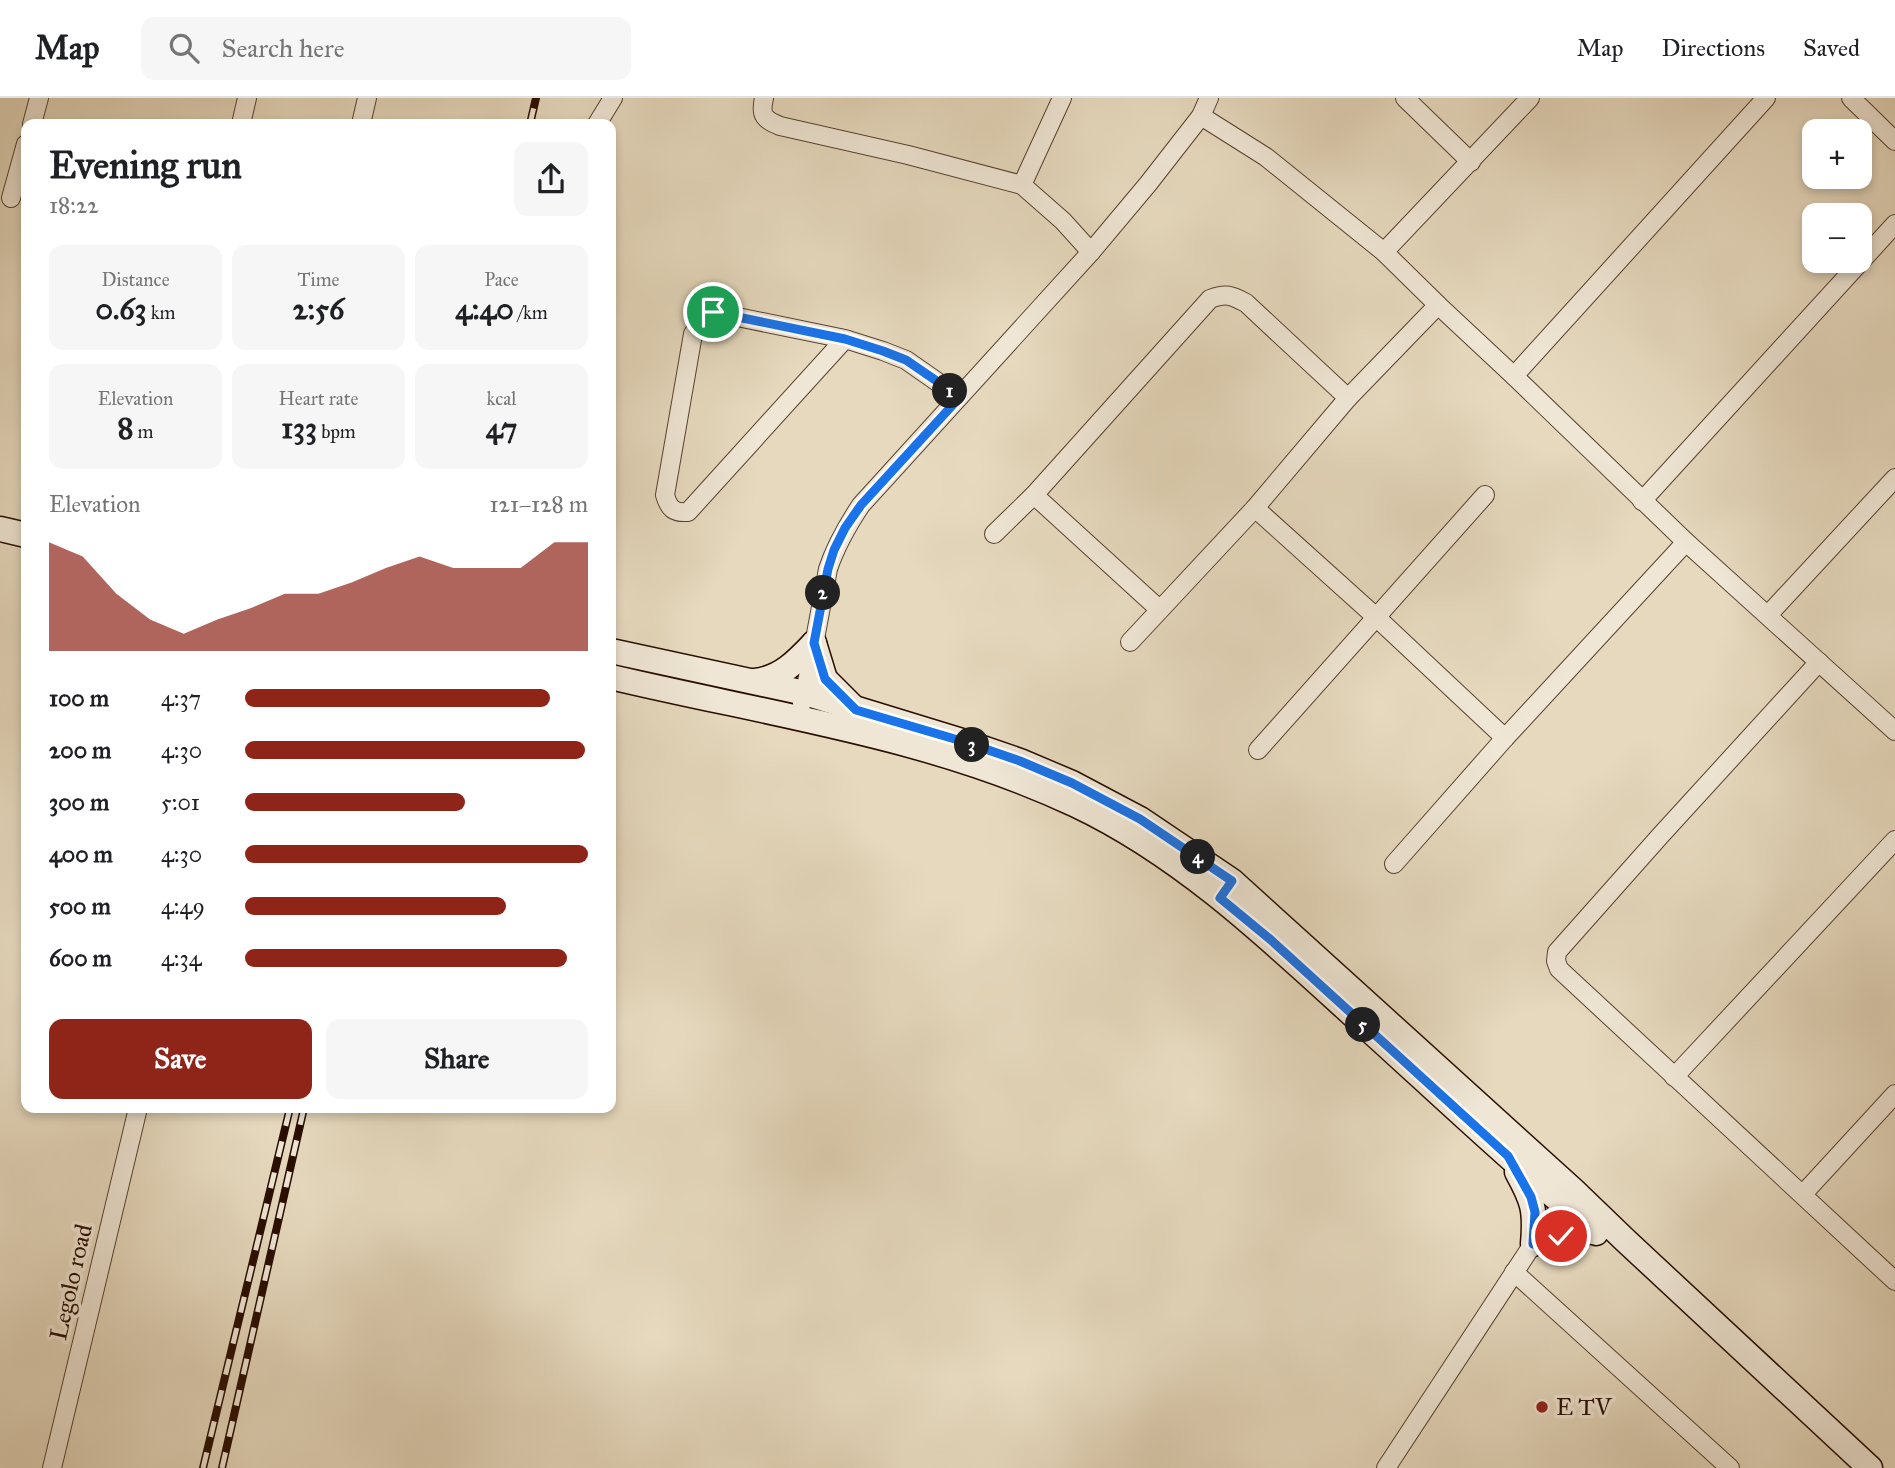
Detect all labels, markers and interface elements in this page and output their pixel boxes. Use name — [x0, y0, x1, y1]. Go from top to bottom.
search box — [141, 17, 631, 80]
text: Map — [35, 28, 99, 68]
icon: search — [165, 29, 203, 67]
text: Search here — [221, 32, 345, 64]
text: Map — [1577, 33, 1624, 63]
text: Directions — [1662, 33, 1765, 63]
text: Saved — [1803, 33, 1860, 63]
map controls — [1802, 119, 1872, 273]
button: + — [1802, 119, 1872, 189]
text: Evening run — [49, 142, 242, 188]
button: share — [514, 142, 588, 216]
text: 18:22 — [49, 191, 99, 219]
button: − — [1802, 203, 1872, 273]
text: Distance — [101, 268, 170, 291]
text: Time — [297, 268, 340, 291]
text: Pace — [484, 268, 519, 291]
pin — [683, 282, 743, 342]
text: 0.63 — [96, 291, 147, 327]
text: 2:56 — [293, 291, 344, 327]
text: 4:40 — [455, 291, 514, 327]
icon: arrive — [694, 293, 732, 331]
text: km — [147, 301, 175, 324]
text: /km — [514, 301, 548, 324]
pin: 1 — [932, 374, 968, 408]
text: 1 — [946, 379, 953, 402]
text: Elevation — [98, 387, 173, 410]
text: Heart rate — [279, 387, 358, 410]
text: kcal — [487, 387, 516, 410]
text: 8 — [117, 410, 133, 446]
text: 133 — [281, 410, 317, 446]
text: 47 — [486, 410, 517, 446]
text: m — [133, 420, 154, 443]
text: bpm — [317, 420, 356, 443]
text: Elevation — [49, 490, 140, 518]
text: 121–128 m — [490, 490, 588, 518]
pin: 2 — [806, 575, 840, 610]
text: 2 — [818, 581, 827, 604]
text: 100 m — [49, 684, 109, 712]
text: 4:37 — [161, 684, 201, 712]
pin: 3 — [954, 728, 990, 762]
text: 3 — [968, 733, 975, 756]
text: 200 m — [49, 736, 111, 764]
text: 4:30 — [161, 736, 202, 764]
text: 300 m — [49, 788, 109, 816]
text: 5:01 — [161, 788, 200, 816]
text: 400 m — [49, 840, 113, 868]
text: 4:30 — [161, 840, 202, 868]
pin: 4 — [1180, 840, 1216, 874]
text: 4 — [1192, 845, 1203, 868]
text: 500 m — [49, 892, 111, 920]
text: 4:49 — [161, 892, 205, 920]
text: 600 m — [49, 944, 112, 972]
text: 4:34 — [161, 944, 202, 972]
pin: 5 — [1346, 1007, 1380, 1042]
text: 5 — [1358, 1013, 1367, 1036]
button: Save — [49, 1019, 312, 1099]
button: Share — [326, 1019, 588, 1099]
pin — [1531, 1206, 1591, 1266]
icon: check — [1542, 1217, 1580, 1255]
street label: Legolo road — [43, 1221, 99, 1343]
place label: E TV — [1556, 1392, 1613, 1422]
marker: E TV — [1534, 1399, 1550, 1415]

